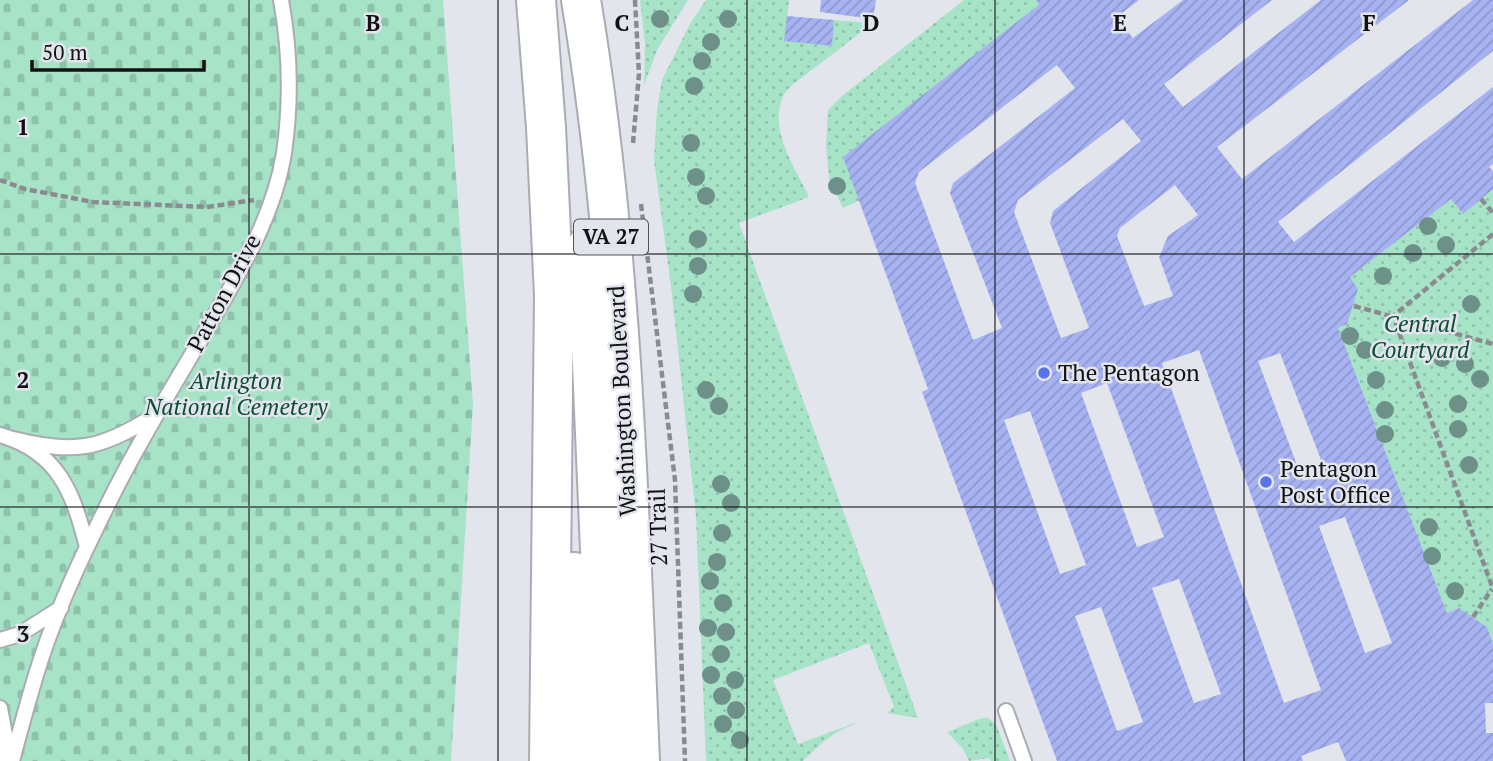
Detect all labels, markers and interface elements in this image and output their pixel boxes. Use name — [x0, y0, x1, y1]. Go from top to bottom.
text: B — [366, 7, 381, 38]
text: C — [615, 7, 630, 38]
text: D — [863, 7, 880, 38]
text: E — [1113, 7, 1127, 38]
text: F — [1362, 7, 1376, 38]
scale bar — [32, 28, 203, 72]
text: 50 m — [42, 38, 88, 66]
text: 1 — [17, 111, 30, 142]
road number: VA 27 — [574, 219, 648, 254]
street label: Patton Drive — [180, 228, 268, 357]
street label: Washington Boulevard — [600, 285, 643, 517]
park label: Central Courtyard — [1371, 308, 1470, 365]
place label: The Pentagon — [1058, 357, 1200, 388]
text: 2 — [17, 364, 30, 395]
park label: Arlington National Cemetery — [144, 365, 328, 422]
marker: The Pentagon — [1036, 365, 1052, 381]
place label: Pentagon Post Office — [1280, 453, 1390, 510]
marker: Pentagon Post Office — [1258, 474, 1274, 490]
street label: 27 Trail — [641, 487, 674, 567]
text: 3 — [17, 618, 30, 649]

